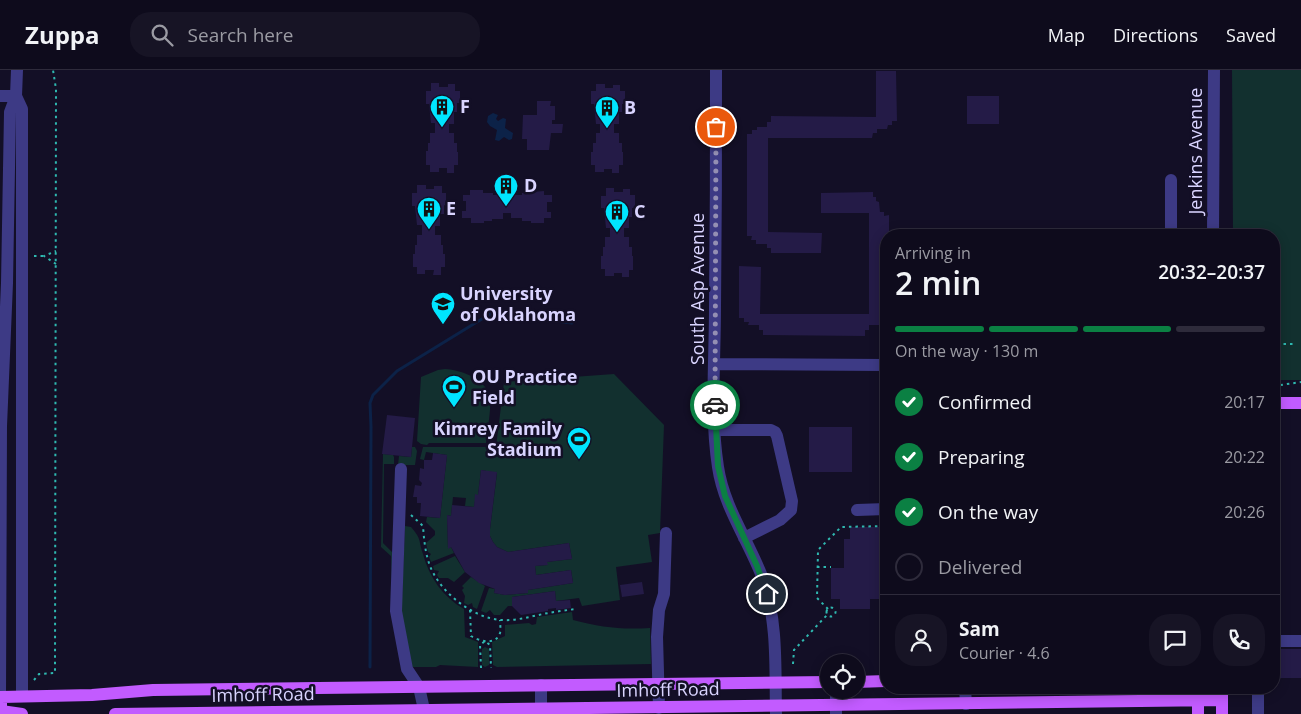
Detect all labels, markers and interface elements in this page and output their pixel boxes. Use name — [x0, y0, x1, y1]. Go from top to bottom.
search box — [130, 12, 480, 57]
text: Zuppa — [25, 18, 100, 51]
icon: search — [148, 21, 176, 49]
text: Search here — [188, 22, 293, 48]
text: Map — [1048, 23, 1085, 47]
text: Directions — [1113, 23, 1198, 47]
text: Saved — [1226, 23, 1276, 47]
street label: Jenkins Avenue — [1183, 88, 1207, 216]
building icon: F — [429, 94, 455, 128]
place label: F — [460, 94, 470, 118]
building icon: B — [594, 95, 620, 129]
place label: B — [624, 95, 636, 119]
pin — [695, 106, 737, 148]
icon: bag — [702, 113, 730, 141]
building icon: D — [493, 173, 519, 207]
place label: D — [524, 173, 537, 197]
building icon: E — [416, 196, 442, 230]
place label: E — [446, 196, 456, 220]
building icon: C — [604, 199, 630, 233]
place label: C — [634, 199, 645, 223]
street label: South Asp Avenue — [685, 213, 709, 365]
text: Arriving in — [895, 242, 971, 264]
text: 20:32–20:37 — [1158, 259, 1265, 285]
text: 2 min — [895, 261, 981, 304]
place label: University of Oklahoma — [460, 281, 576, 326]
school or university icon: University of Oklahoma — [430, 291, 456, 325]
text: On the way · 130 m — [895, 340, 1038, 362]
place label: OU Practice Field — [472, 364, 577, 409]
sports icon: OU Practice Field — [441, 374, 467, 408]
courier — [690, 380, 740, 430]
icon: check — [895, 388, 923, 416]
text: Confirmed — [938, 389, 1032, 415]
icon: car — [701, 391, 729, 419]
text: 20:17 — [1224, 391, 1265, 413]
place label: Kimrey Family Stadium — [434, 416, 563, 461]
sports icon: Kimrey Family Stadium — [566, 426, 592, 460]
icon: check — [895, 443, 923, 471]
text: Preparing — [938, 444, 1025, 470]
text: 20:22 — [1224, 446, 1265, 468]
icon: check — [895, 498, 923, 526]
text: On the way — [938, 499, 1038, 525]
text: 20:26 — [1224, 501, 1265, 523]
text: Delivered — [938, 554, 1022, 580]
pin — [746, 573, 788, 615]
icon: home — [753, 580, 781, 608]
button: person — [895, 614, 947, 666]
button: chat — [1149, 614, 1201, 666]
button: phone — [1213, 614, 1265, 666]
text: Sam — [959, 616, 1000, 642]
text: Courier · 4.6 — [959, 642, 1050, 664]
map controls — [820, 654, 865, 699]
button: locate — [820, 654, 865, 699]
street label: Imhoff Road — [616, 676, 720, 702]
street label: Imhoff Road — [211, 681, 315, 707]

